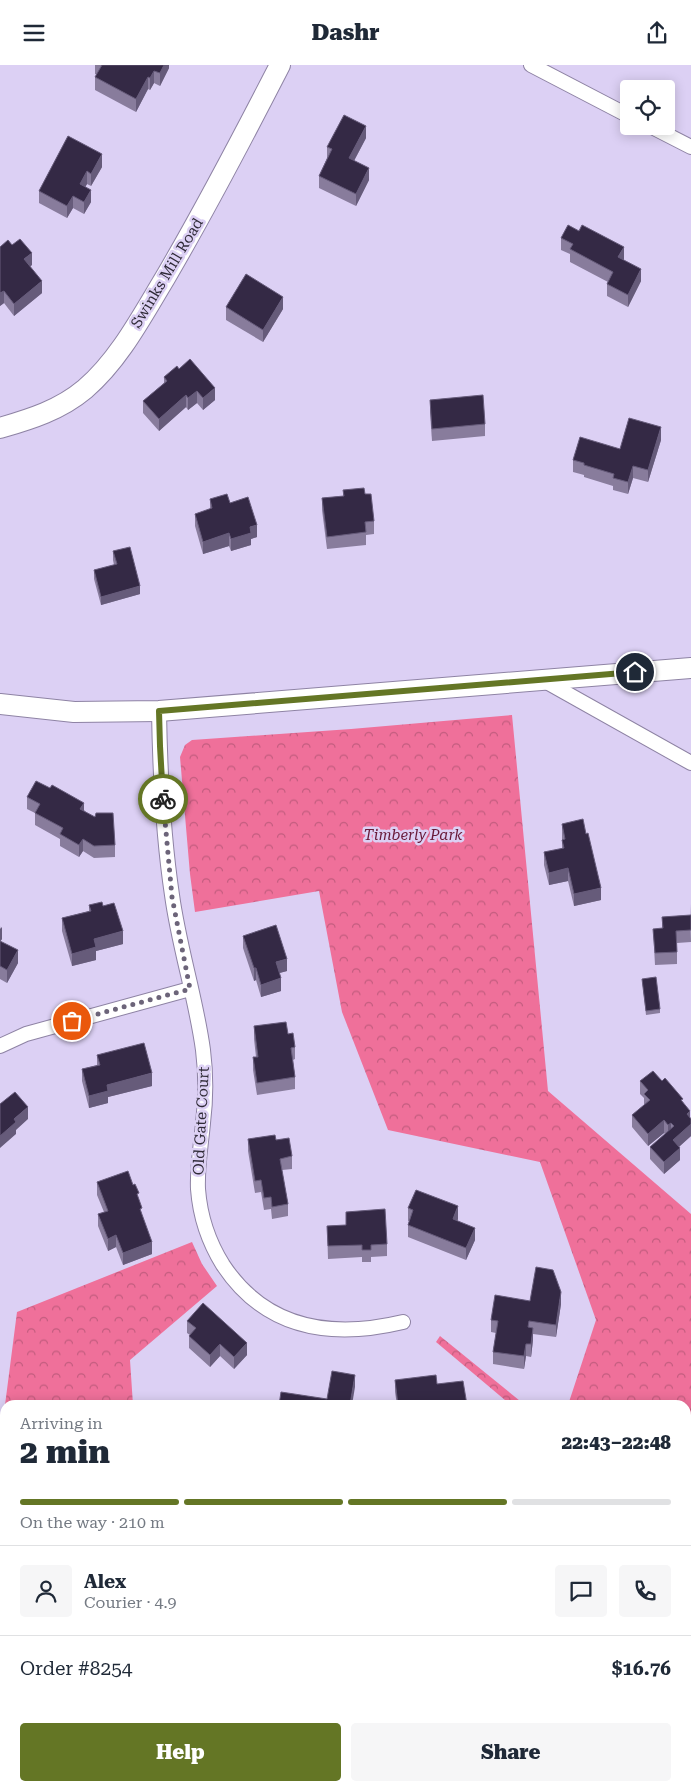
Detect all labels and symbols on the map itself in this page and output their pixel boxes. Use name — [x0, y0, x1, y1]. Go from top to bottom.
street label: Swinks Mill Road — [127, 214, 207, 331]
pin — [614, 651, 656, 693]
courier — [138, 774, 188, 824]
park label: Timberly Park — [364, 826, 463, 844]
pin — [51, 1000, 93, 1042]
street label: Old Gate Court — [189, 1066, 213, 1176]

